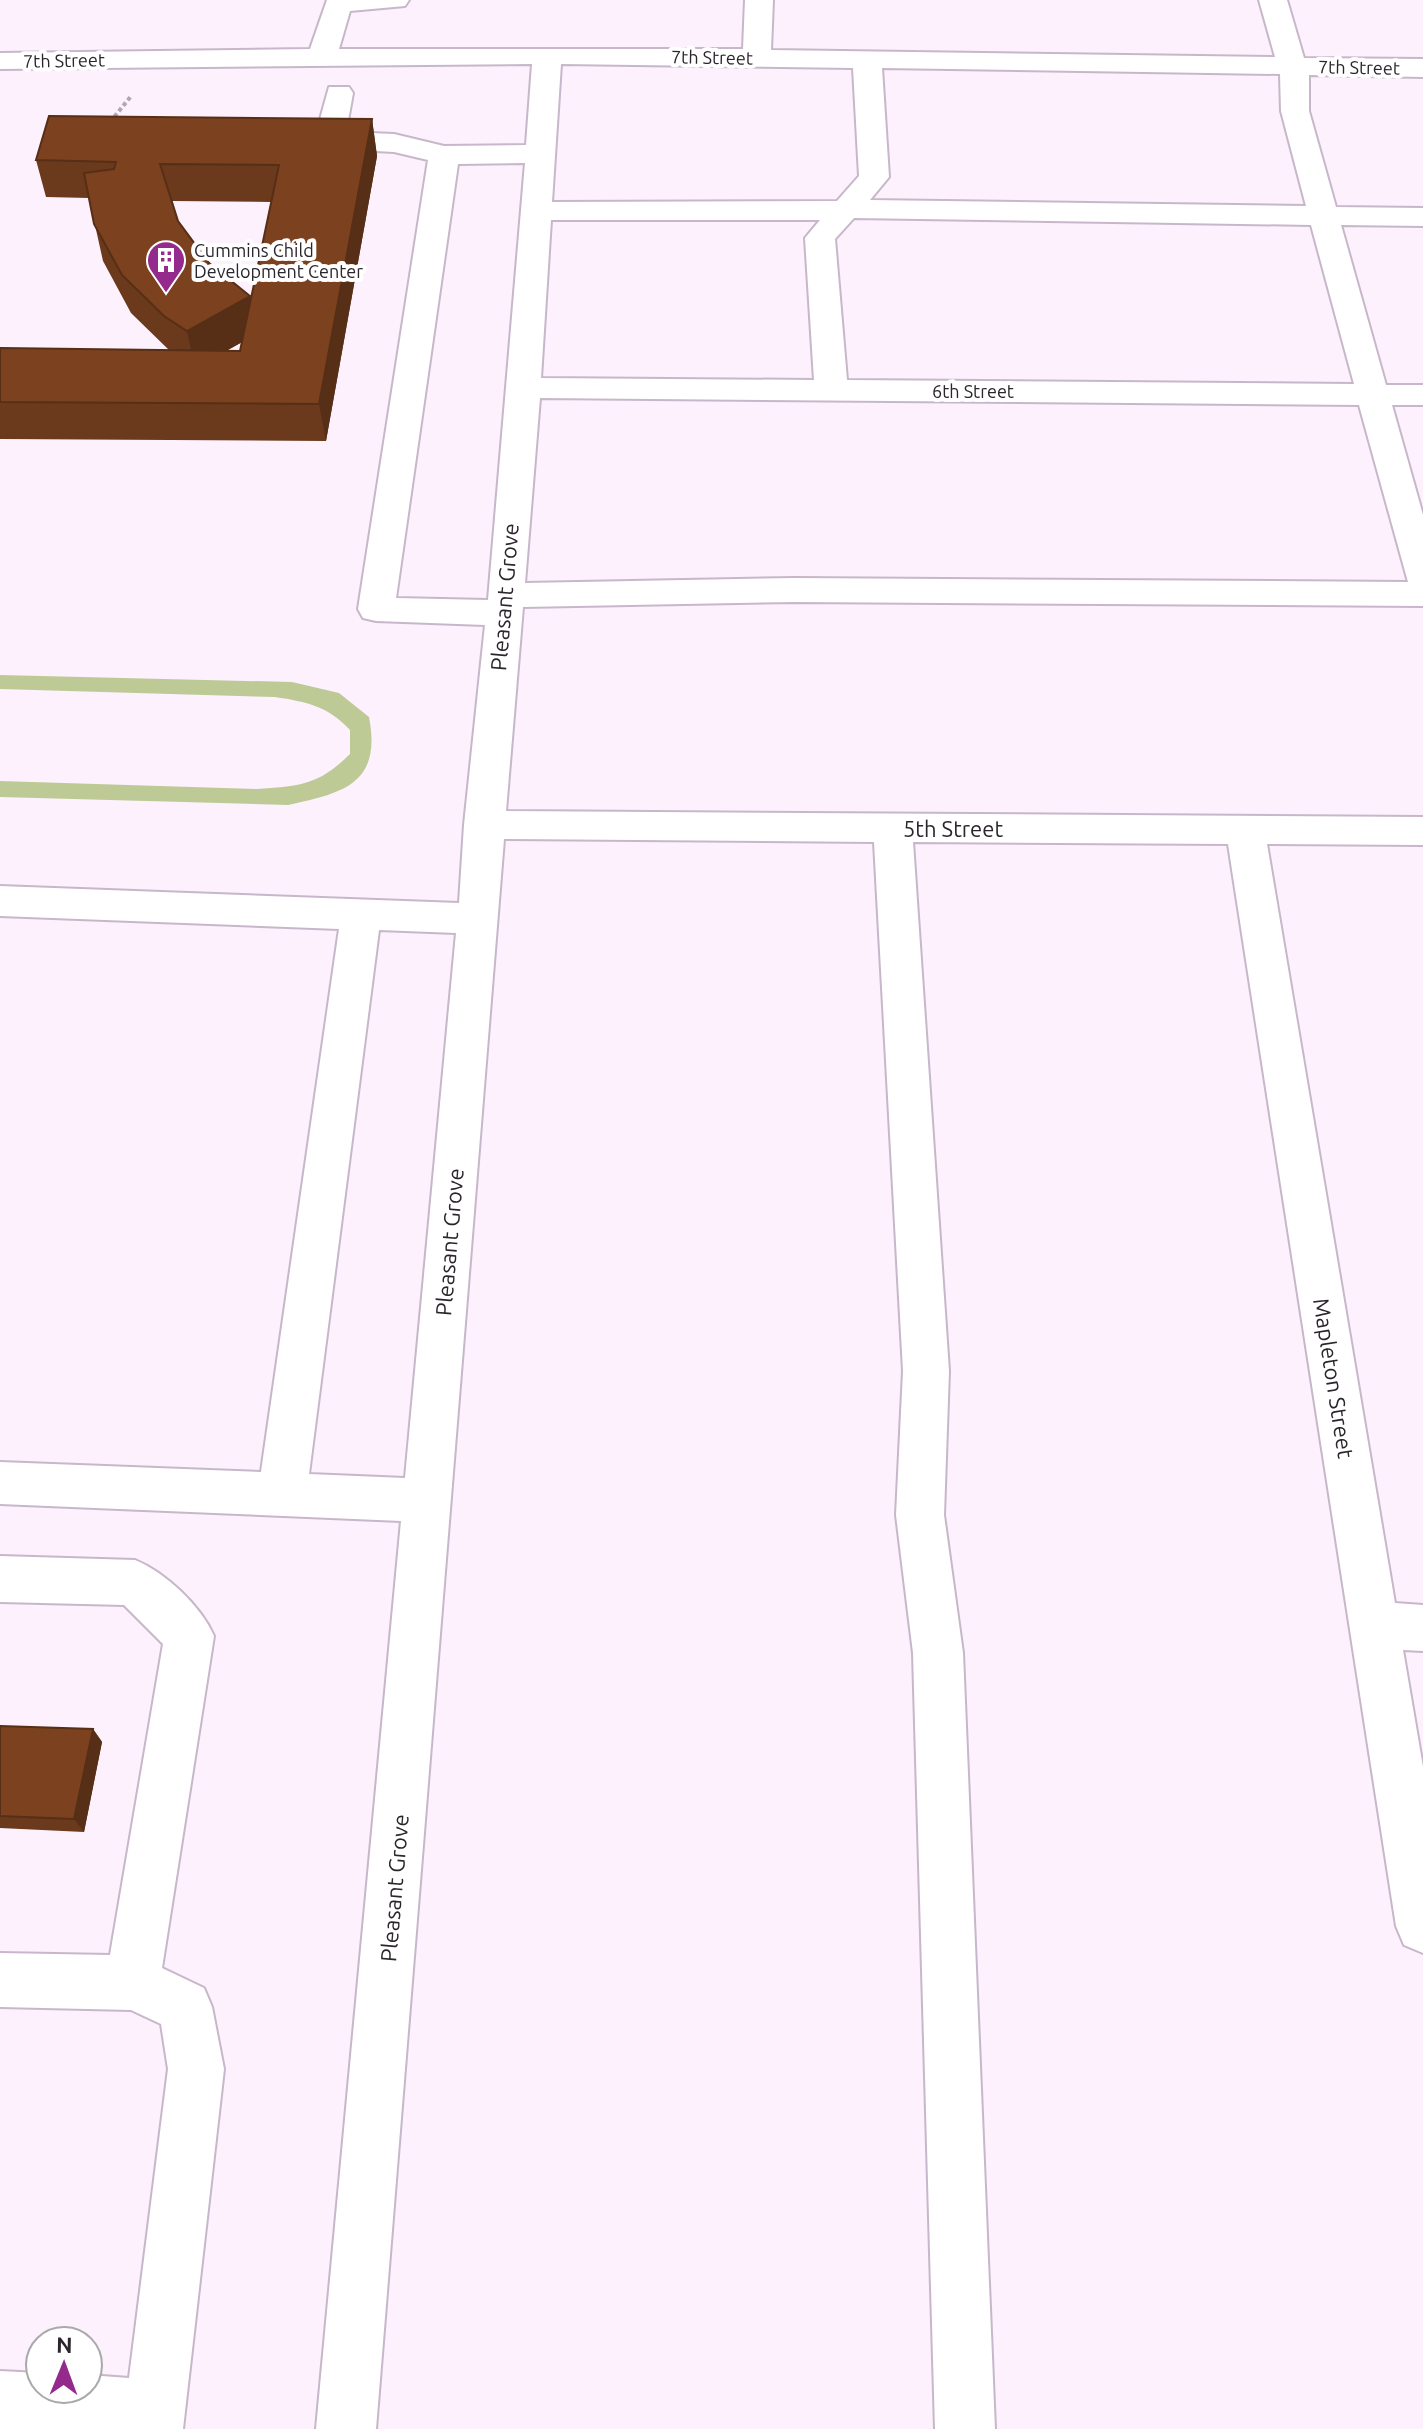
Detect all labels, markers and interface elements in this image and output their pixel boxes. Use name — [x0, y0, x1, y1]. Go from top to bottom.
street label: 7th Street — [671, 46, 753, 68]
street label: 7th Street — [23, 49, 105, 71]
street label: 7th Street — [1318, 56, 1400, 78]
building icon: Cummins Child Development Center — [145, 239, 187, 294]
place label: Cummins Child Development Center — [194, 240, 363, 281]
street label: 6th Street — [932, 381, 1014, 401]
street label: Pleasant Grove — [485, 522, 523, 672]
street label: 5th Street — [903, 816, 1003, 841]
street label: Pleasant Grove — [430, 1167, 468, 1317]
street label: Mapleton Street — [1309, 1296, 1359, 1460]
street label: Pleasant Grove — [375, 1813, 413, 1963]
north arrow — [24, 2325, 104, 2405]
text: N — [56, 2332, 73, 2357]

